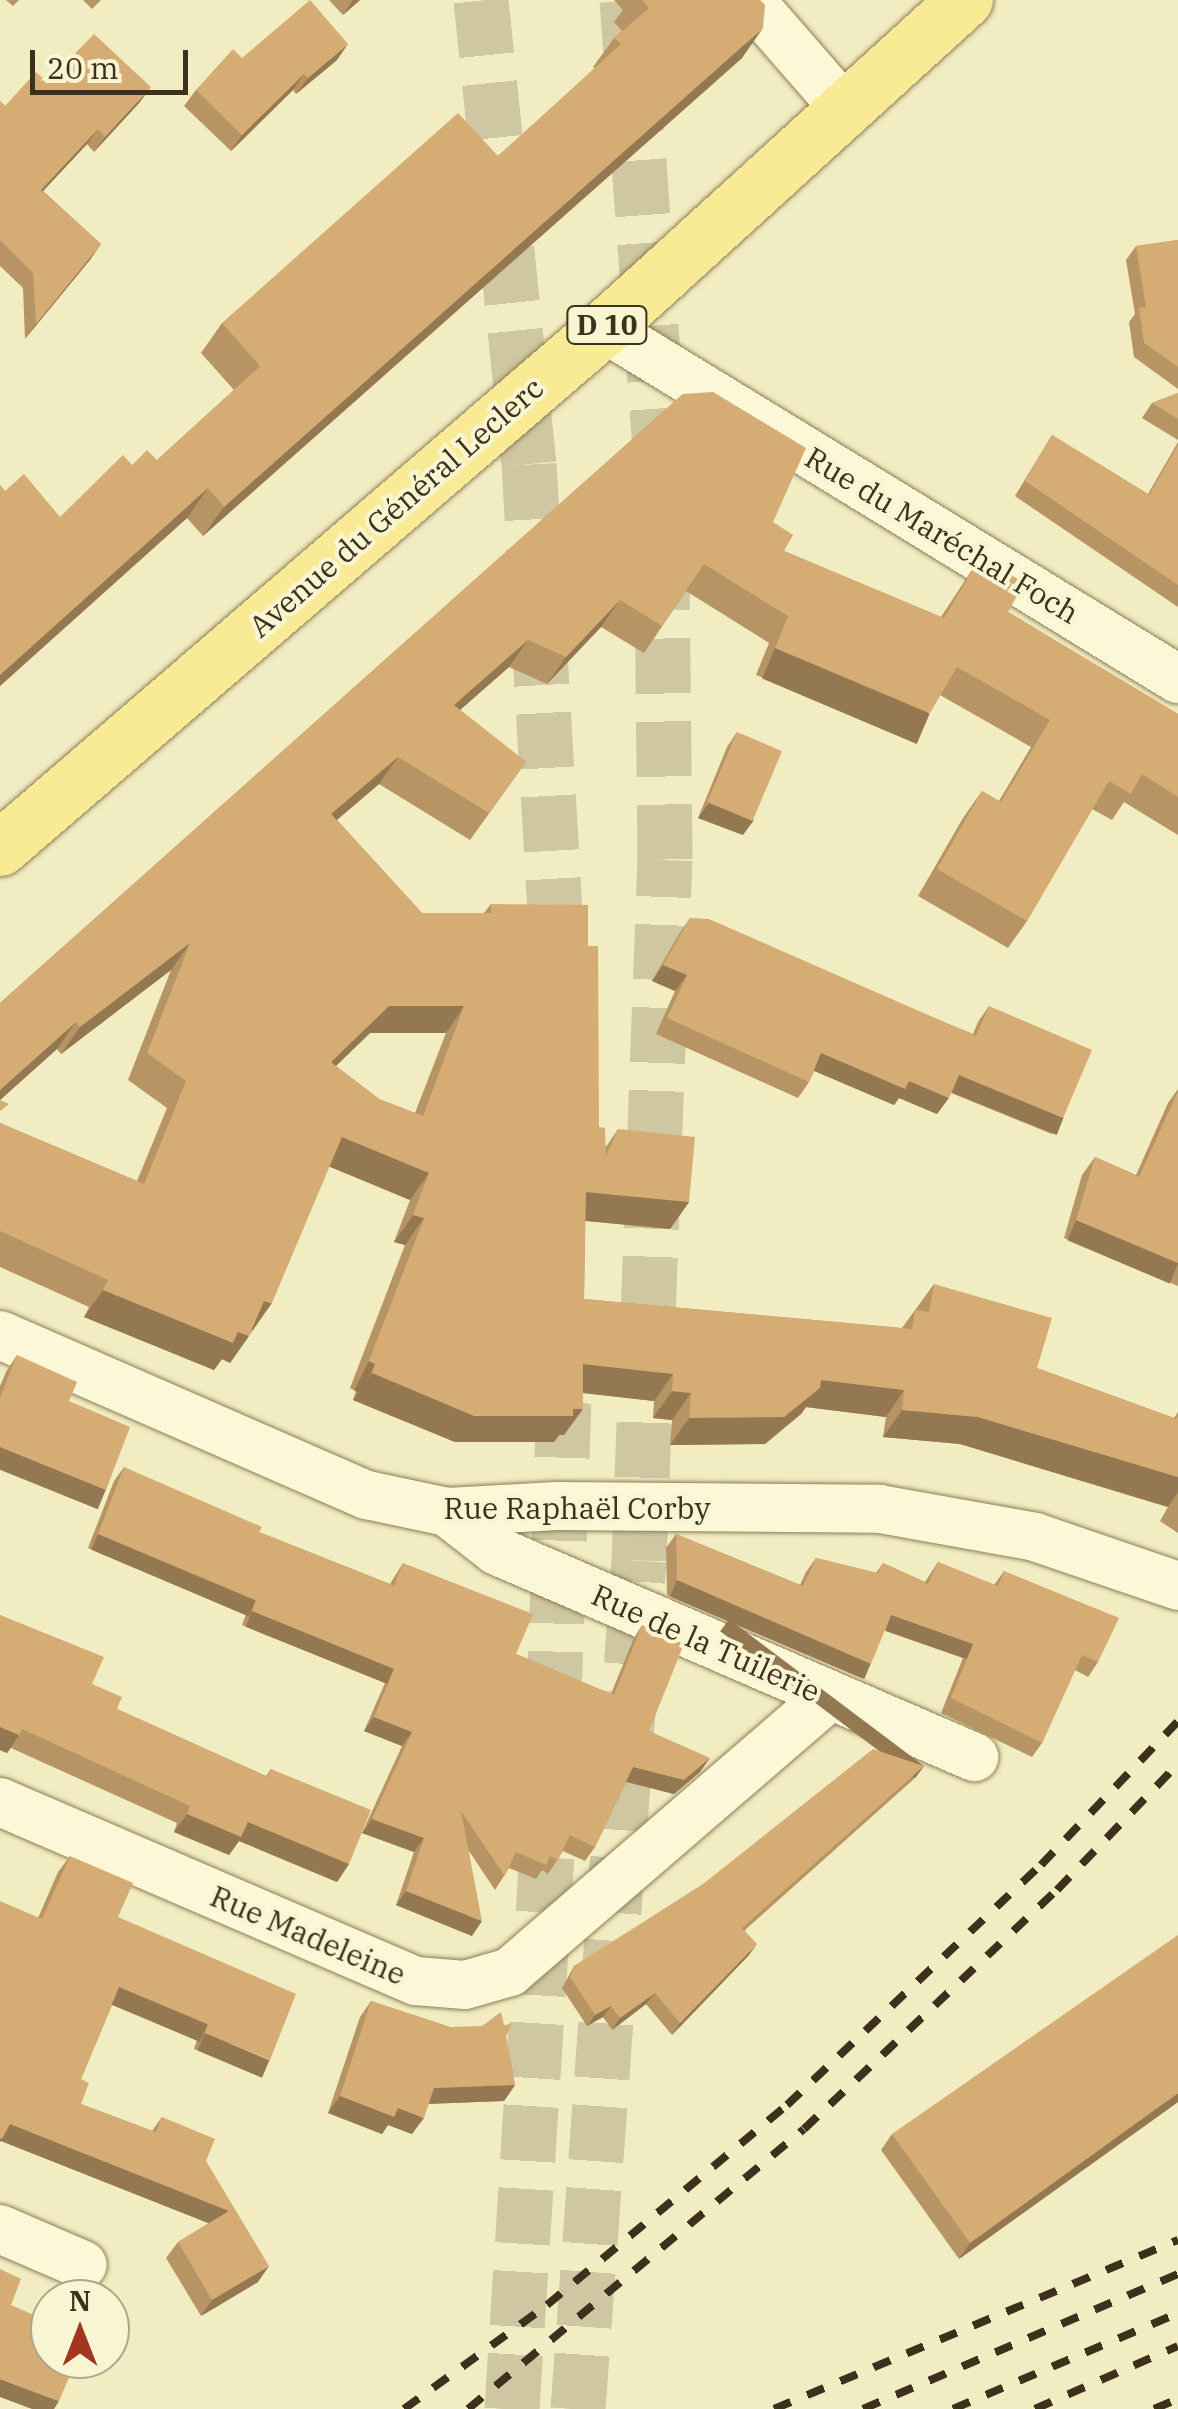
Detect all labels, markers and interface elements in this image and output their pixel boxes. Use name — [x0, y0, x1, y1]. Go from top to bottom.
scale bar — [35, 30, 192, 92]
text: 20 m — [47, 48, 119, 87]
road number: D 10 — [564, 302, 650, 348]
street label: Avenue du Général Leclerc — [242, 369, 550, 645]
street label: Rue du Maréchal Foch — [799, 439, 1085, 631]
street label: Rue Raphaël Corby — [444, 1490, 710, 1526]
street label: Rue de la Tuilerie — [586, 1577, 826, 1709]
street label: Rue Madeleine — [205, 1878, 411, 1992]
north arrow — [30, 2279, 130, 2379]
text: N — [69, 2282, 91, 2319]

